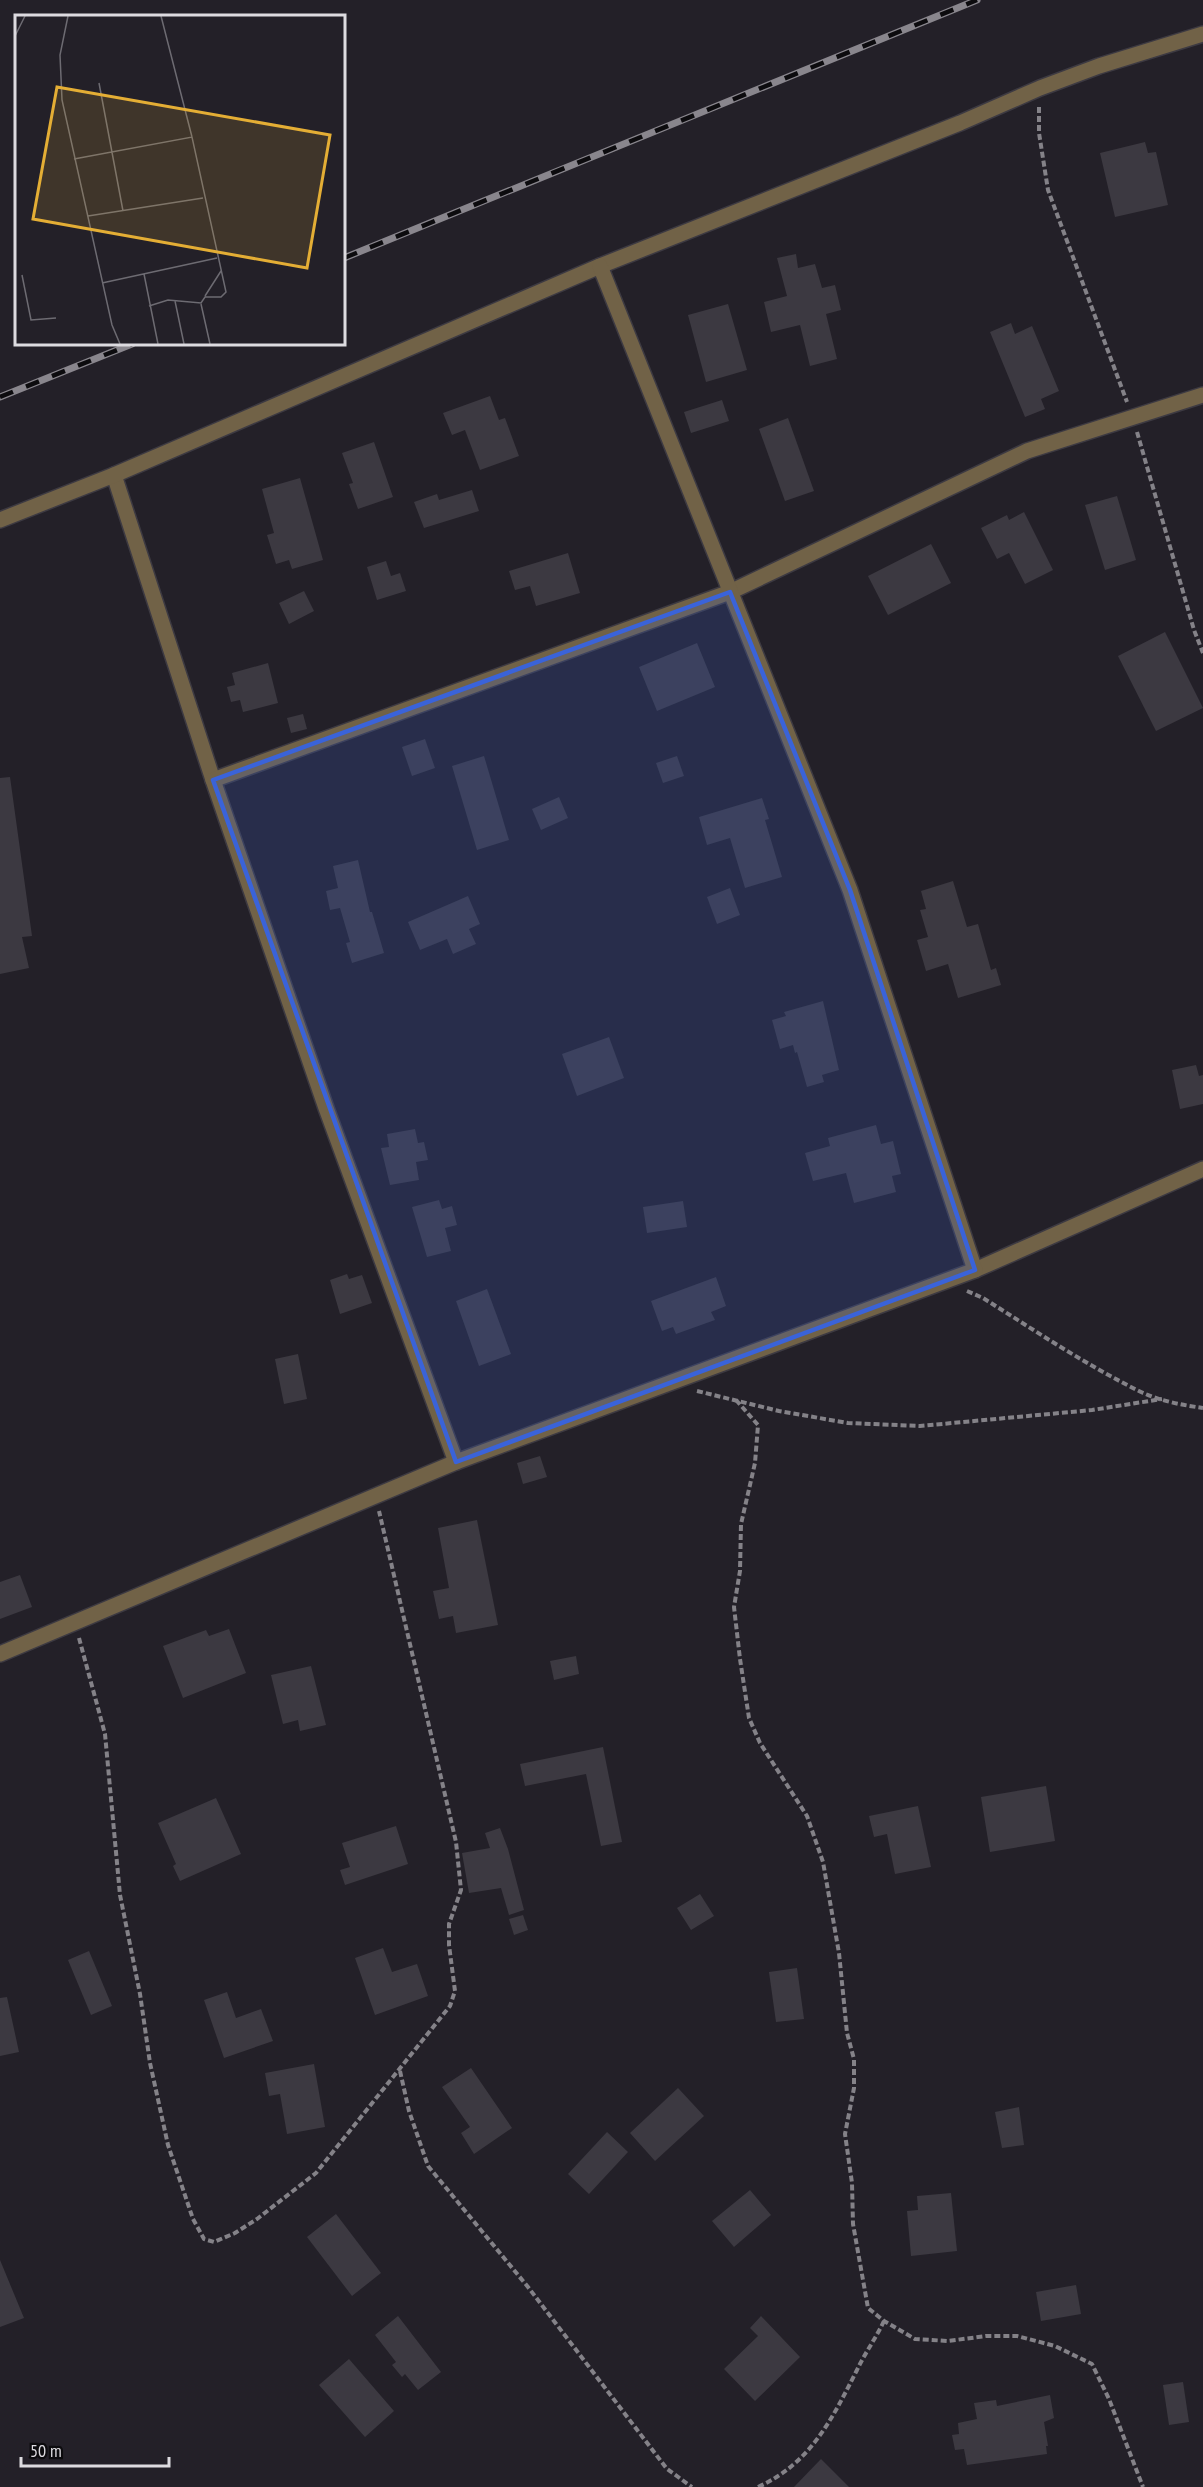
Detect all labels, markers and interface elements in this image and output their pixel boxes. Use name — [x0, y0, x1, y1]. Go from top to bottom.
inset map — [15, 15, 345, 345]
scale bar — [21, 2430, 170, 2468]
text: 50 m — [30, 2439, 62, 2462]

